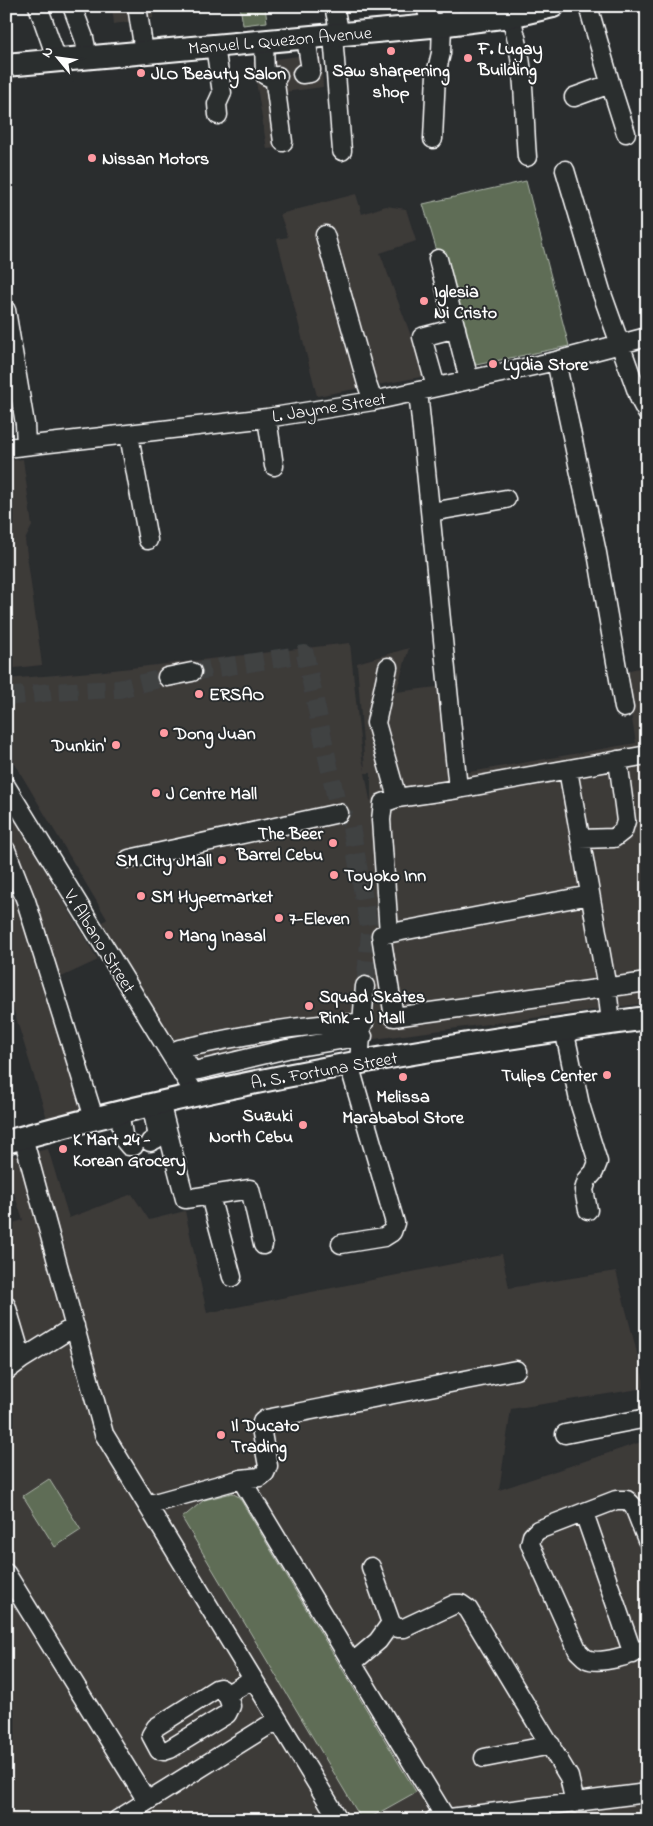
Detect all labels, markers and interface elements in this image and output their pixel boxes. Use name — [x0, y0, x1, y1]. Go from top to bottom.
street label: Manuel L. Quezon Avenue — [187, 21, 374, 63]
north arrow — [32, 32, 82, 82]
place label: F. Lugay Building — [477, 37, 543, 85]
text: N — [36, 43, 59, 62]
marker: Saw sharpening shop — [385, 45, 397, 57]
marker: F. Lugay Building — [462, 52, 474, 64]
place label: Saw sharpening shop — [332, 59, 450, 106]
place label: JLO Beauty Salon — [151, 62, 286, 89]
marker: JLO Beauty Salon — [135, 67, 147, 79]
place label: Nissan Motors — [102, 147, 209, 173]
marker: Nissan Motors — [86, 152, 98, 164]
place label: Iglesia Ni Cristo — [434, 280, 497, 327]
marker: Iglesia Ni Cristo — [418, 295, 430, 307]
place label: Lydia Store — [503, 353, 589, 380]
marker: Lydia Store — [487, 358, 499, 370]
street label: L. Jayme Street — [270, 387, 388, 431]
place label: ERSAO — [209, 683, 265, 709]
marker: ERSAO — [193, 688, 205, 700]
place label: Dong Juan — [173, 722, 256, 749]
marker: Dong Juan — [158, 727, 170, 739]
place label: Dunkin' — [51, 734, 106, 760]
marker: Dunkin' — [110, 739, 122, 751]
place label: J Centre Mall — [166, 782, 257, 808]
marker: J Centre Mall — [150, 787, 162, 799]
place label: The Beer Barrel Cebu — [236, 822, 323, 869]
marker: The Beer Barrel Cebu — [327, 837, 339, 849]
place label: SM City JMall — [116, 849, 212, 876]
marker: SM City JMall — [216, 854, 228, 866]
place label: Toyoko Inn — [344, 864, 426, 891]
marker: Toyoko Inn — [328, 869, 340, 881]
street label: V. Albano Street — [55, 884, 141, 999]
place label: SM Hypermarket — [151, 885, 274, 912]
marker: SM Hypermarket — [135, 890, 147, 902]
place label: 7-Eleven — [289, 907, 350, 933]
marker: 7-Eleven — [273, 912, 285, 924]
place label: Mang Inasal — [179, 924, 266, 951]
marker: Mang Inasal — [163, 929, 175, 941]
place label: Squad Skates Rink - J Mall — [319, 985, 425, 1032]
marker: Squad Skates Rink - J Mall — [303, 1000, 315, 1012]
street label: A. S. Fortuna Street — [249, 1046, 400, 1098]
place label: Tulips Center — [501, 1064, 597, 1090]
marker: Tulips Center — [601, 1069, 613, 1081]
marker: Melissa Marababol Store — [397, 1071, 409, 1083]
place label: Melissa Marababol Store — [342, 1085, 465, 1132]
place label: Suzuki North Cebu — [209, 1104, 293, 1151]
marker: Suzuki North Cebu — [297, 1119, 309, 1131]
place label: K Mart 24 - Korean Grocery — [73, 1128, 186, 1176]
marker: K Mart 24 - Korean Grocery — [57, 1143, 69, 1155]
place label: Il Ducato Trading — [231, 1414, 299, 1462]
marker: Il Ducato Trading — [215, 1429, 227, 1441]

